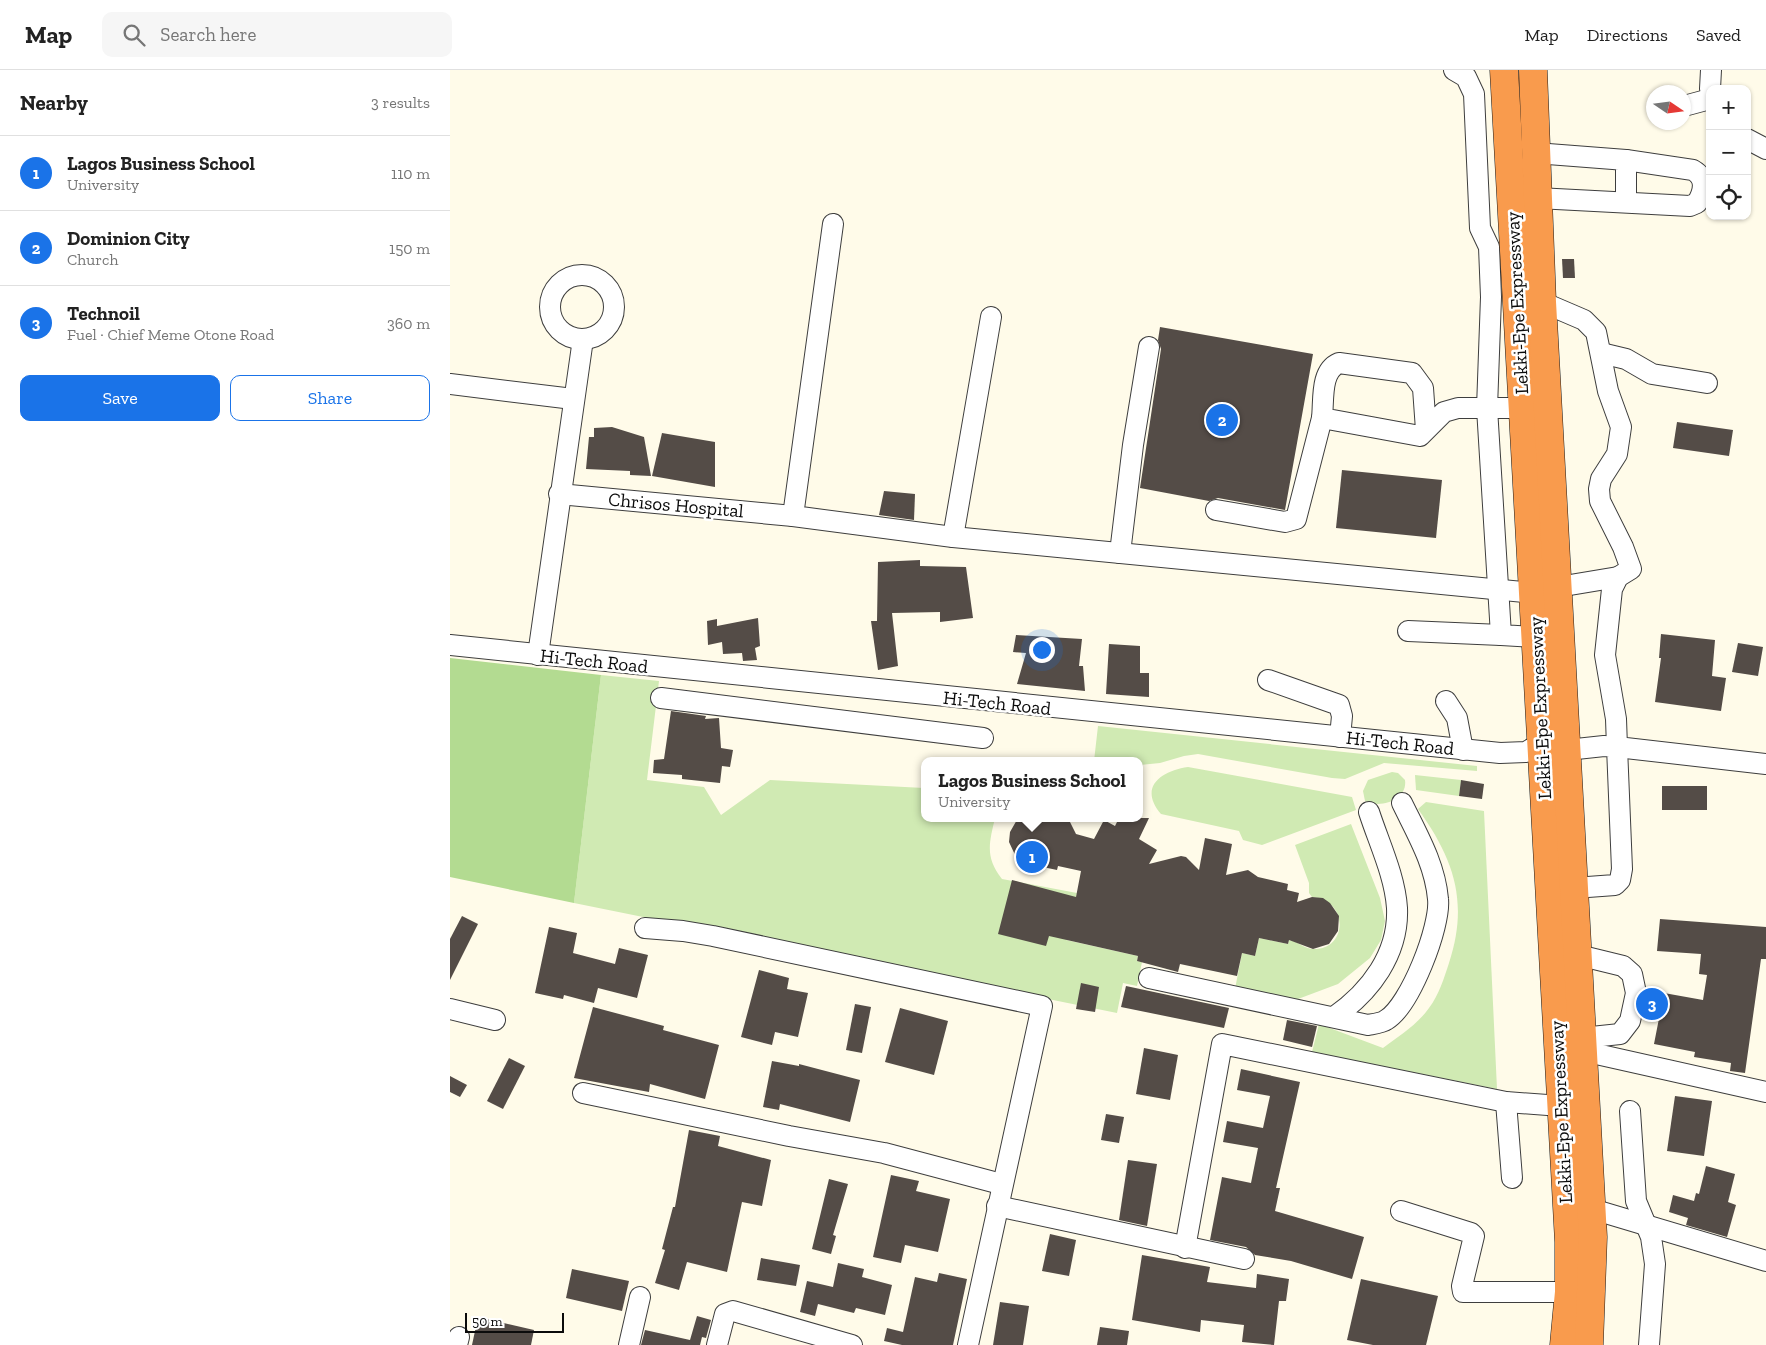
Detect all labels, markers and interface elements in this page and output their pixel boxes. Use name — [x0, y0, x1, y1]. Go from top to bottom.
search box — [102, 12, 452, 57]
text: Map — [25, 20, 72, 49]
icon: search — [120, 21, 148, 49]
text: Search here — [160, 23, 257, 46]
text: Map — [1524, 24, 1559, 46]
text: Directions — [1587, 24, 1668, 46]
text: Saved — [1696, 24, 1741, 46]
north arrow — [1646, 85, 1691, 130]
map controls — [1706, 85, 1751, 220]
button: + — [1706, 85, 1751, 130]
text: Nearby — [20, 90, 88, 115]
text: 3 results — [371, 93, 430, 112]
button: − — [1706, 130, 1751, 175]
text: Lagos Business School — [67, 152, 255, 175]
text: 1 — [33, 164, 39, 183]
text: 110 m — [391, 164, 430, 183]
text: University — [67, 175, 139, 194]
button: locate — [1706, 175, 1751, 220]
street label: Lekki-Epe Expressway — [1501, 211, 1533, 395]
text: Dominion City — [67, 227, 190, 250]
text: 2 — [32, 239, 40, 258]
text: 150 m — [389, 239, 430, 258]
text: Church — [67, 250, 118, 269]
text: Technoil — [67, 302, 140, 325]
text: 3 — [32, 314, 40, 333]
text: 360 m — [387, 314, 430, 333]
text: Fuel · Chief Meme Otone Road — [67, 325, 274, 344]
button: Save — [20, 375, 220, 421]
button: Share — [230, 375, 430, 421]
pin: 2 — [1206, 401, 1238, 439]
street label: Chrisos Hospital — [607, 488, 745, 522]
street label: Lekki-Epe Expressway — [1524, 616, 1556, 800]
your location — [1029, 637, 1055, 663]
street label: Hi-Tech Road — [539, 644, 650, 678]
street label: Hi-Tech Road — [942, 686, 1053, 720]
street label: Hi-Tech Road — [1345, 726, 1456, 760]
popup — [921, 757, 1143, 822]
text: Lagos Business School — [938, 769, 1126, 792]
text: University — [938, 792, 1010, 811]
pin: 1 — [1016, 838, 1048, 876]
pin: 3 — [1636, 985, 1668, 1023]
street label: Lekki-Epe Expressway — [1545, 1020, 1577, 1204]
scale bar — [465, 1310, 564, 1333]
text: 50 m — [472, 1313, 503, 1330]

